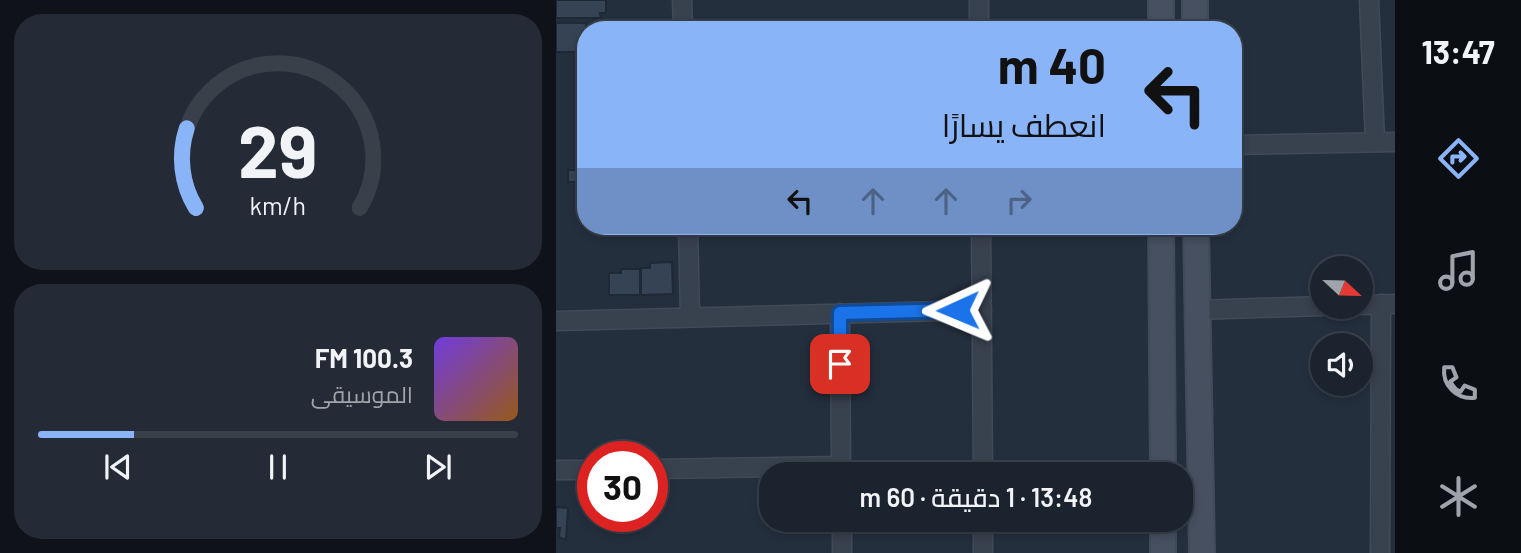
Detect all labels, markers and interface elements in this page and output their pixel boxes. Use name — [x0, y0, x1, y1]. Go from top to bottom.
text: 13:47 — [1421, 32, 1495, 70]
text: 40 m — [998, 35, 1106, 94]
icon: left — [1130, 49, 1221, 140]
text: 29 — [238, 105, 318, 193]
text: انعطف يسارًا — [942, 105, 1106, 143]
icon: directions — [1434, 134, 1483, 183]
icon: left — [781, 182, 819, 220]
icon: ahead — [854, 182, 892, 220]
icon: ahead — [927, 182, 965, 220]
icon: right — [1000, 182, 1038, 220]
text: km/h — [250, 190, 306, 220]
icon: music — [1434, 246, 1483, 295]
north arrow — [1310, 256, 1373, 318]
map controls — [1310, 256, 1373, 396]
position arrow — [921, 273, 995, 347]
button: sound — [1310, 333, 1373, 396]
pin — [810, 334, 870, 394]
text: 100.3 FM — [315, 342, 413, 373]
icon: arrive — [821, 345, 859, 383]
icon: phone — [1434, 359, 1483, 408]
text: الموسيقى — [311, 380, 413, 408]
speed limit sign: 30 — [577, 441, 668, 532]
icon: previous — [99, 448, 137, 486]
icon: pause — [259, 448, 297, 486]
icon: next — [419, 448, 457, 486]
icon: climate — [1434, 472, 1483, 521]
text: 13:48 · 1 دقيقة · 60 m — [860, 481, 1092, 512]

